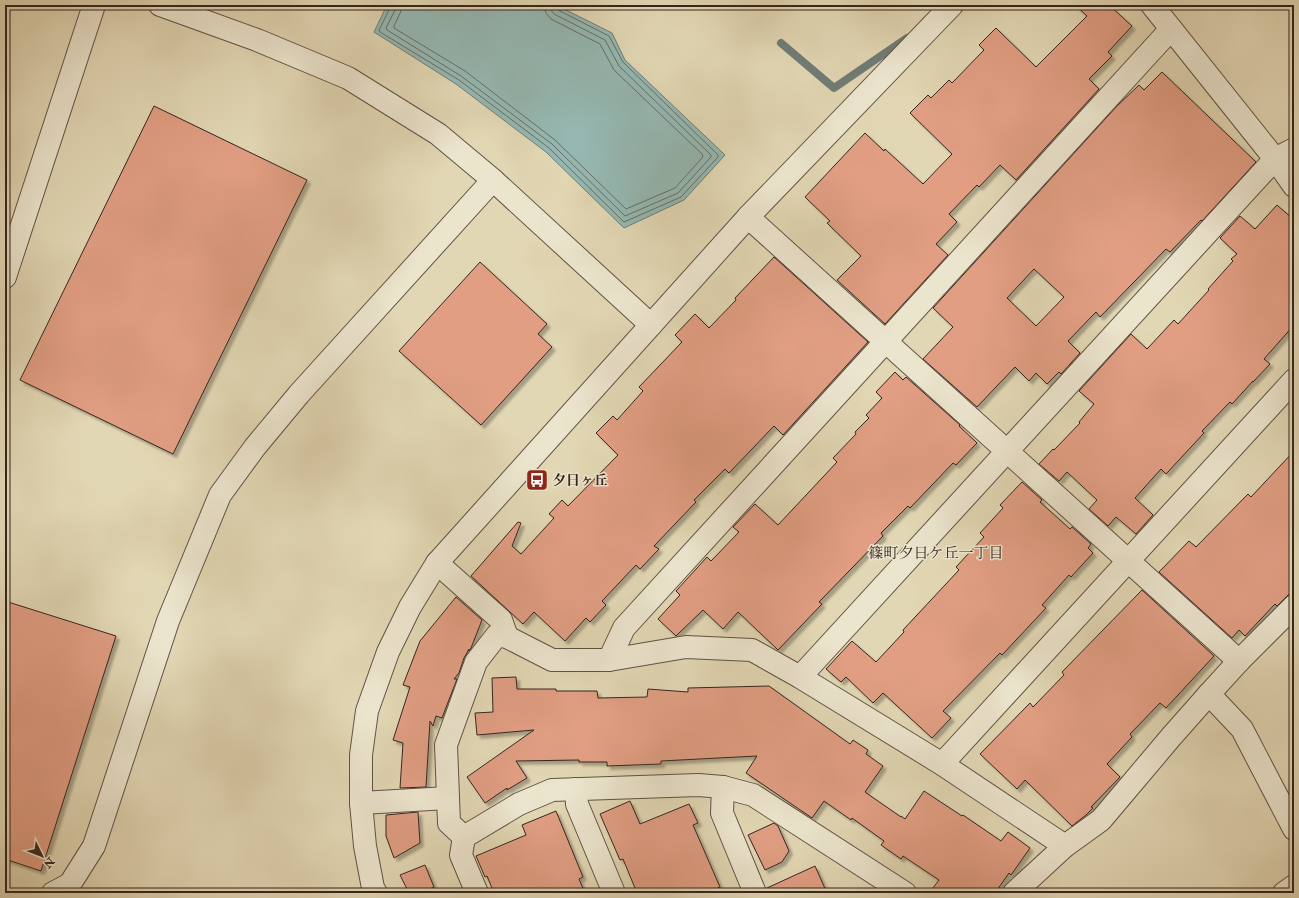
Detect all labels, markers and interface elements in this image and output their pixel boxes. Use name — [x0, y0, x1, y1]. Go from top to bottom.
bus stop icon: 夕日ヶ丘 — [524, 467, 550, 493]
place label: 夕日ヶ丘 — [552, 472, 608, 489]
district label: 篠町夕日ケ丘一丁目 — [868, 544, 1004, 563]
north arrow — [22, 836, 62, 876]
text: N — [40, 854, 58, 871]

